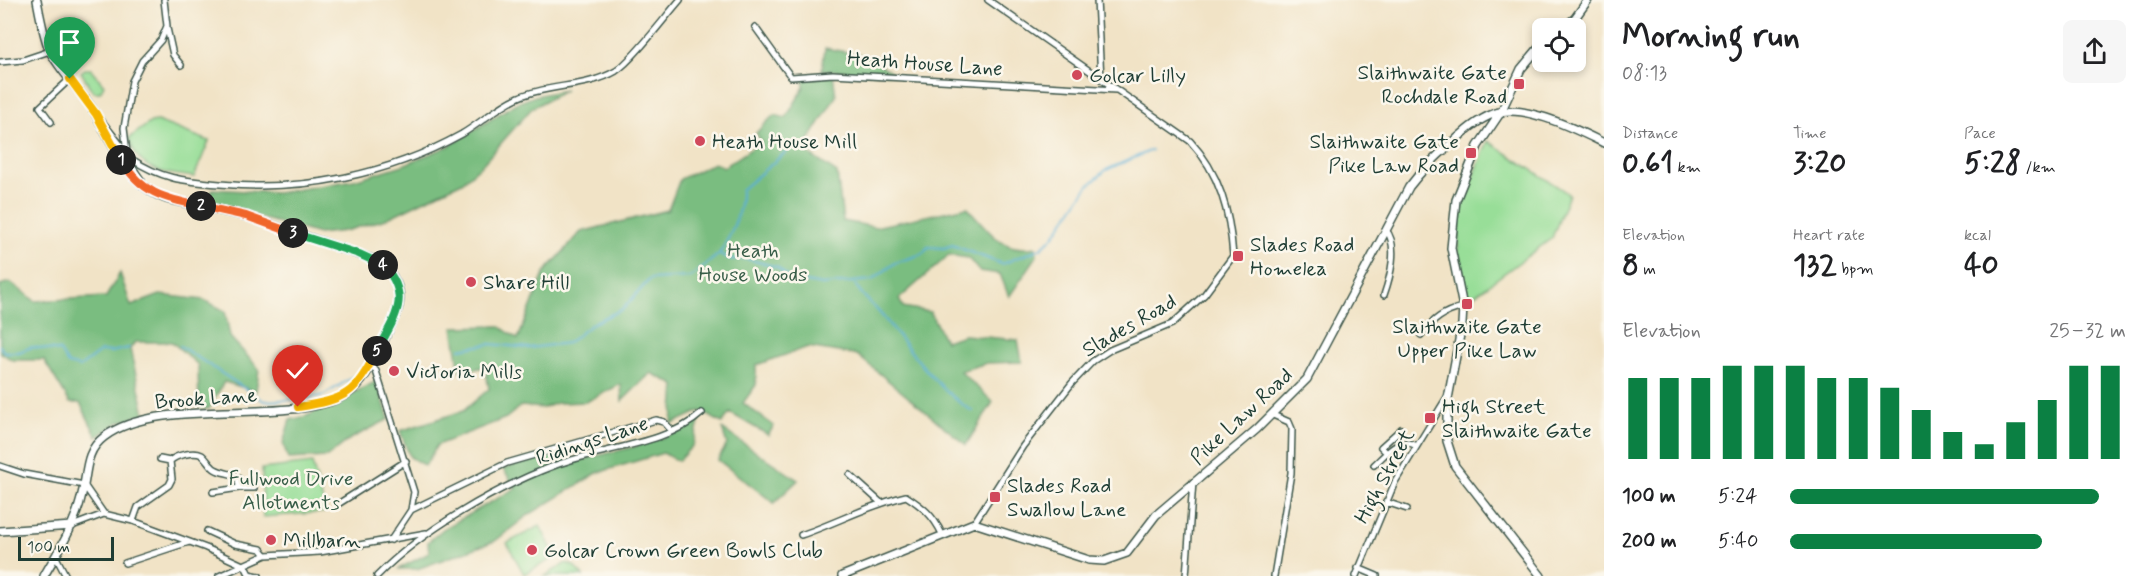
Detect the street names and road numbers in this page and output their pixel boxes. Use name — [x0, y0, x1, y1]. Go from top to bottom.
street label: Heath House Lane — [846, 45, 1004, 83]
street label: Slades Road — [1077, 288, 1182, 364]
street label: Pike Law Road — [1184, 362, 1299, 472]
street label: Brook Lane — [154, 381, 258, 417]
street label: Ridings Lane — [533, 410, 652, 472]
street label: High Street — [1348, 424, 1424, 530]

